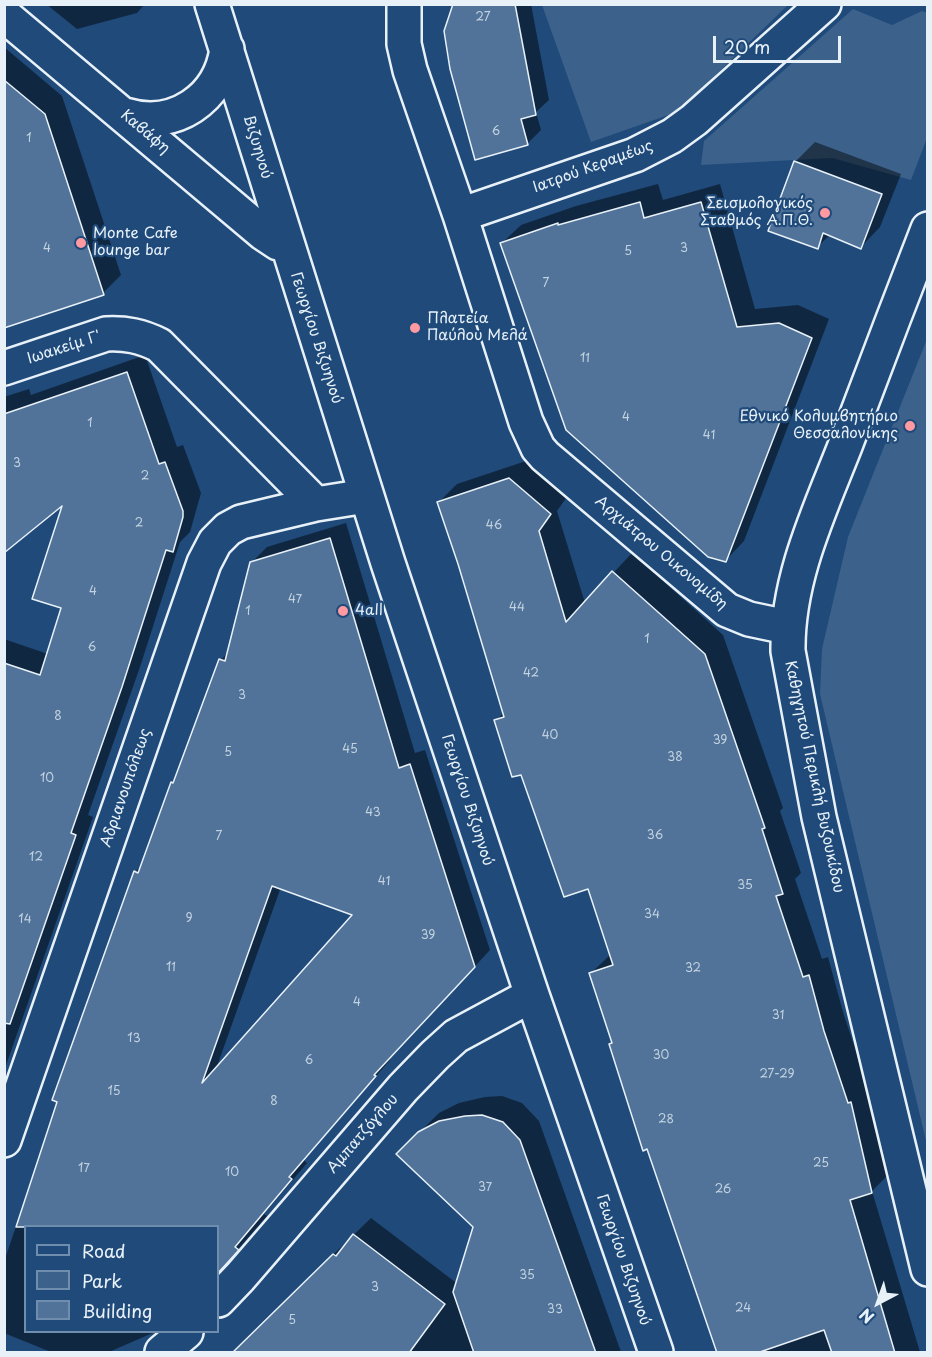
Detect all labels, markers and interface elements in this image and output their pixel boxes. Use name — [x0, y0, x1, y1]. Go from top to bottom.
house number: 27 — [476, 11, 490, 25]
scale bar — [716, 24, 844, 62]
text: 20 m — [724, 33, 770, 60]
street label: Καβάφη — [117, 106, 173, 158]
street label: Βιζυηνού — [239, 113, 275, 181]
house number: 6 — [492, 125, 500, 139]
house number: 1 — [26, 132, 32, 146]
street label: Ιατρού Κεραμέως — [531, 137, 655, 197]
place label: Σεισμολογικός Σταθμός Α.Π.Θ. — [700, 195, 813, 230]
marker: Σεισμολογικός Σταθμός Α.Π.Θ. — [818, 206, 832, 220]
place label: Monte Cafe lounge bar — [93, 225, 178, 260]
marker: Monte Cafe lounge bar — [74, 236, 88, 250]
house number: 4 — [43, 242, 51, 256]
house number: 3 — [680, 242, 688, 256]
house number: 5 — [624, 245, 632, 259]
street label: Γεωργίου Βιζυηνού — [286, 270, 346, 406]
house number: 7 — [543, 277, 549, 291]
place label: Πλατεία Παύλου Μελά — [427, 310, 528, 345]
marker: Πλατεία Παύλου Μελά — [408, 321, 422, 335]
street label: Ιωακείμ Γ' — [25, 328, 103, 368]
house number: 11 — [580, 352, 590, 366]
place label: Εθνικό Κολυμβητήριο Θεσσαλονίκης — [739, 408, 898, 443]
house number: 4 — [622, 411, 630, 425]
house number: 1 — [87, 417, 93, 431]
marker: Εθνικό Κολυμβητήριο Θεσσαλονίκης — [903, 419, 917, 433]
house number: 41 — [703, 429, 715, 443]
house number: 3 — [13, 457, 21, 471]
house number: 2 — [141, 470, 149, 484]
street label: Αρχιάτρου Οικονομίδη — [591, 492, 731, 614]
house number: 2 — [135, 517, 143, 531]
house number: 46 — [486, 519, 502, 533]
house number: 4 — [89, 585, 97, 599]
house number: 47 — [288, 593, 302, 607]
house number: 44 — [509, 601, 525, 615]
place label: 4all — [355, 602, 383, 620]
marker: 4all — [336, 604, 350, 618]
house number: 1 — [245, 605, 251, 619]
house number: 1 — [644, 633, 650, 647]
house number: 6 — [88, 641, 96, 655]
street label: Καθηγητού Περικλή Βυζουκίδου — [781, 659, 847, 895]
house number: 42 — [523, 667, 539, 681]
house number: 3 — [238, 689, 246, 703]
house number: 8 — [54, 710, 62, 724]
street label: Αδριανουπόλεως — [97, 726, 155, 850]
house number: 40 — [542, 729, 558, 743]
street label: Γεωργίου Βιζυηνού — [437, 732, 497, 868]
house number: 39 — [713, 734, 727, 748]
house number: 45 — [342, 743, 358, 757]
house number: 5 — [224, 746, 232, 760]
house number: 38 — [667, 751, 683, 765]
house number: 10 — [40, 772, 54, 786]
house number: 43 — [365, 806, 381, 820]
house number: 36 — [647, 829, 663, 843]
house number: 7 — [216, 830, 222, 844]
house number: 12 — [29, 851, 43, 865]
house number: 41 — [378, 875, 390, 889]
house number: 35 — [737, 879, 753, 893]
house number: 34 — [644, 908, 660, 922]
house number: 9 — [185, 912, 193, 926]
house number: 14 — [18, 913, 32, 927]
house number: 39 — [421, 929, 435, 943]
house number: 11 — [166, 961, 176, 975]
house number: 32 — [685, 962, 701, 976]
house number: 4 — [353, 996, 361, 1010]
house number: 31 — [772, 1009, 784, 1023]
house number: 13 — [127, 1032, 141, 1046]
house number: 30 — [653, 1049, 669, 1063]
house number: 6 — [305, 1054, 313, 1068]
house number: 27-29 — [759, 1068, 795, 1082]
house number: 15 — [107, 1085, 121, 1099]
street label: Αμπατζόγλου — [324, 1091, 402, 1177]
house number: 8 — [270, 1095, 278, 1109]
house number: 28 — [658, 1113, 674, 1127]
house number: 25 — [813, 1157, 829, 1171]
house number: 17 — [78, 1162, 90, 1176]
house number: 10 — [225, 1166, 239, 1180]
house number: 37 — [478, 1181, 492, 1195]
house number: 26 — [715, 1183, 731, 1197]
street label: Γεωργίου Βιζυηνού — [592, 1192, 654, 1328]
legend — [24, 1225, 219, 1333]
text: Road — [82, 1237, 126, 1264]
text: Park — [82, 1267, 122, 1294]
house number: 35 — [519, 1269, 535, 1283]
north arrow — [848, 1273, 908, 1333]
house number: 3 — [371, 1281, 379, 1295]
text: Building — [82, 1297, 152, 1324]
house number: 24 — [735, 1302, 751, 1316]
house number: 33 — [547, 1303, 563, 1317]
text: N — [854, 1303, 879, 1330]
house number: 5 — [288, 1314, 296, 1328]

